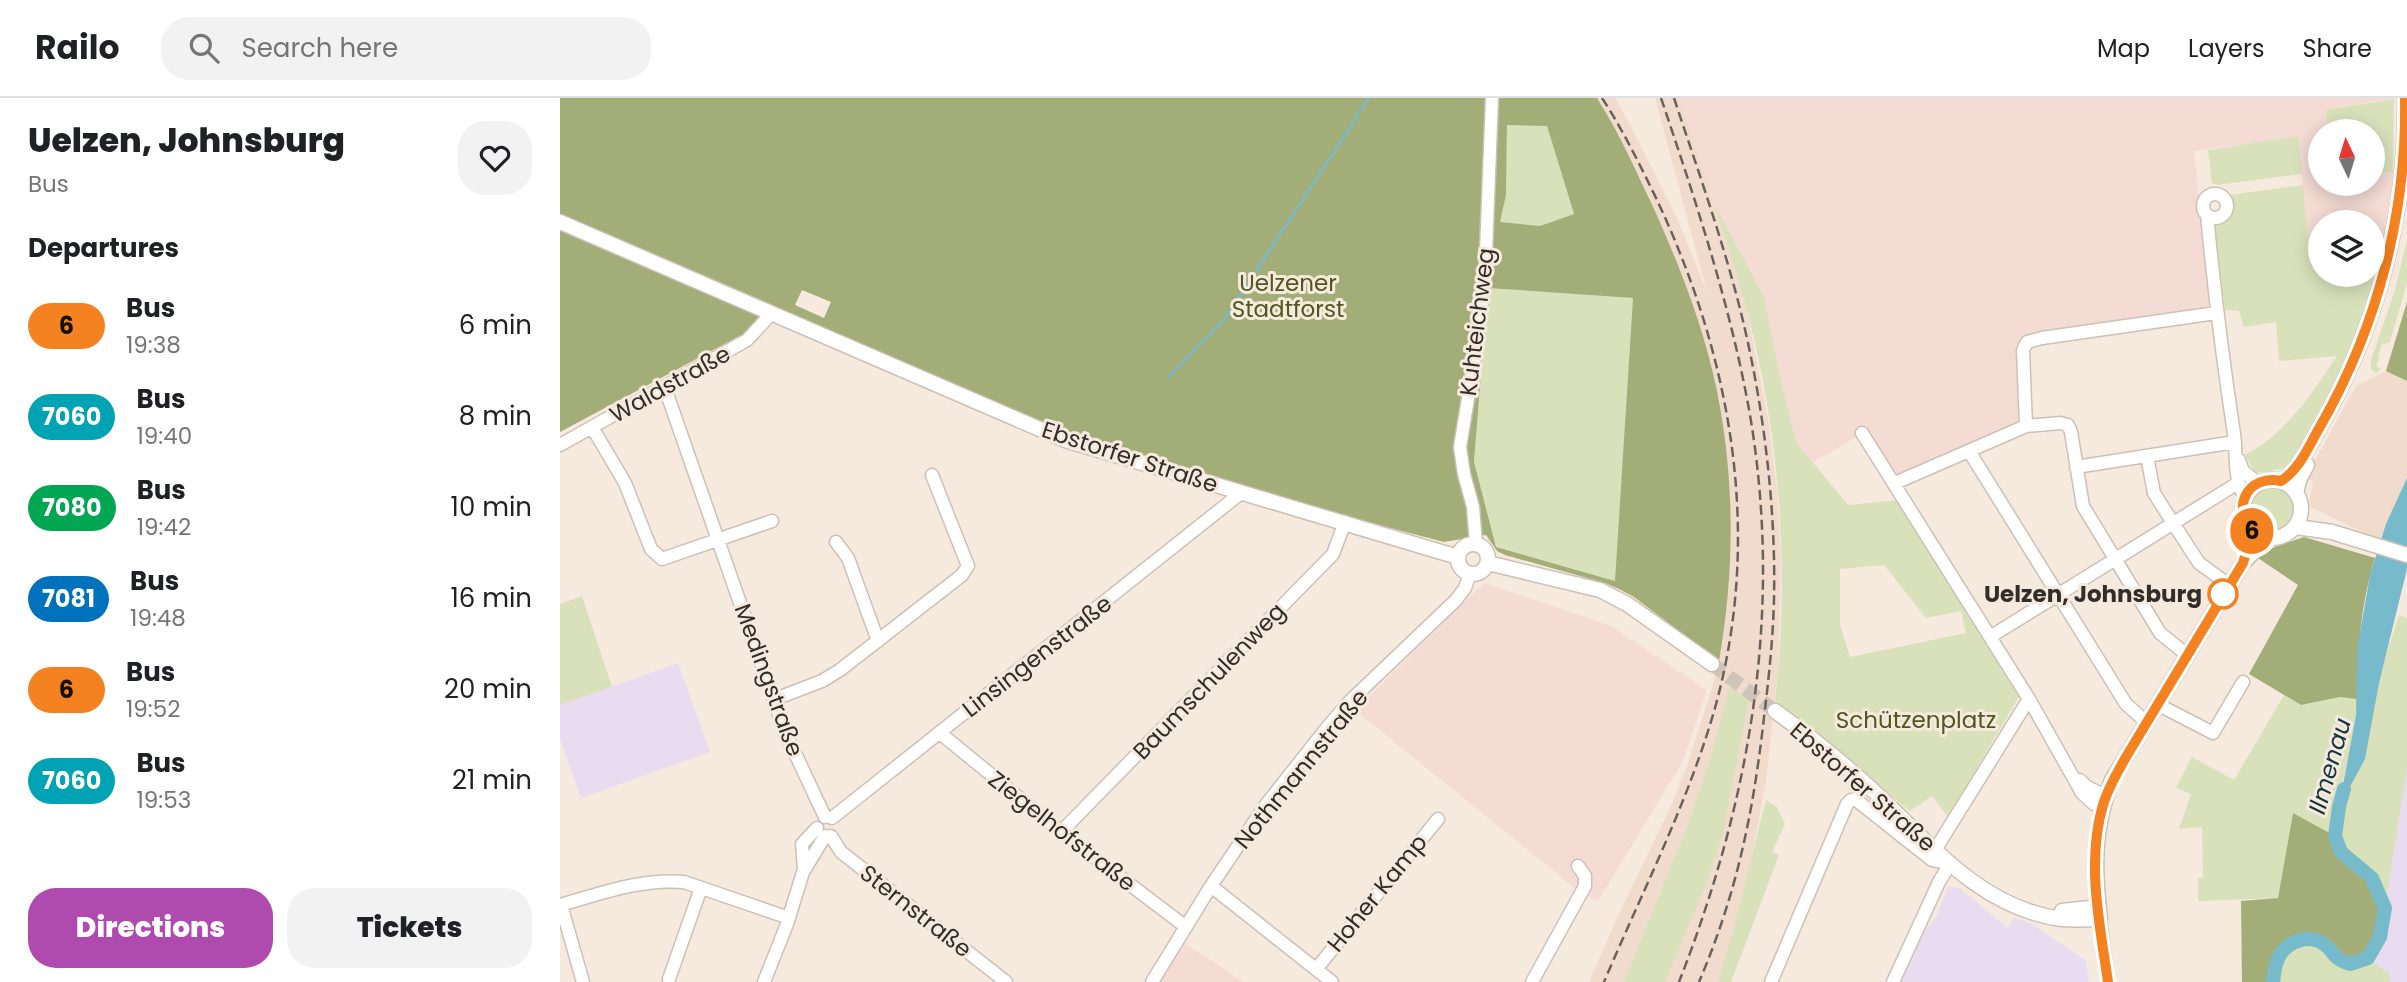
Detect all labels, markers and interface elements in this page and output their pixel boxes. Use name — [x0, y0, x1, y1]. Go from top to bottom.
search box — [161, 17, 651, 80]
text: Railo — [35, 24, 119, 71]
icon: search — [185, 29, 223, 67]
text: Search here — [241, 30, 398, 66]
text: Map — [2097, 32, 2150, 65]
text: Layers — [2188, 32, 2264, 65]
text: Share — [2302, 32, 2372, 65]
text: Uelzen, Johnsburg — [28, 117, 345, 164]
north arrow — [2308, 119, 2385, 196]
map controls — [2308, 119, 2385, 287]
button: heart — [458, 121, 532, 195]
text: Bus — [28, 168, 69, 200]
button: layers — [2308, 210, 2385, 287]
text: Departures — [28, 230, 179, 266]
street label: Kuhteichweg — [1452, 246, 1502, 398]
park label: Uelzener Stadtforst — [1232, 267, 1344, 325]
text: Bus — [126, 290, 175, 326]
text: 6 min — [459, 307, 532, 343]
text: 6 — [59, 309, 74, 342]
text: 19:38 — [126, 329, 181, 361]
street label: Waldstraße — [604, 338, 736, 430]
text: Bus — [136, 381, 186, 417]
text: 8 min — [459, 398, 532, 434]
text: 7060 — [42, 400, 101, 433]
street label: Ebstorfer Straße — [1038, 413, 1222, 501]
text: 19:40 — [136, 420, 192, 452]
text: Bus — [137, 472, 186, 508]
text: 10 min — [451, 489, 532, 525]
text: 7080 — [42, 491, 102, 524]
line badge: 6 — [2229, 508, 2275, 554]
text: 19:42 — [137, 511, 191, 543]
text: 6 — [2244, 514, 2260, 547]
text: Bus — [130, 563, 179, 599]
place label: Uelzen, Johnsburg — [1984, 578, 2202, 610]
marker: Uelzen, Johnsburg — [2208, 579, 2238, 609]
text: 16 min — [450, 580, 532, 616]
text: 7081 — [42, 582, 95, 615]
street label: Linsingenstraße — [956, 587, 1118, 725]
street label: Baumschulenweg — [1126, 596, 1292, 766]
street label: Medingstraße — [727, 599, 811, 761]
text: 19:48 — [130, 602, 186, 634]
text: Bus — [126, 654, 175, 690]
text: 20 min — [444, 671, 532, 707]
text: 6 — [59, 673, 74, 706]
street label: Nothmannstraße — [1227, 682, 1375, 856]
text: 19:52 — [126, 693, 180, 725]
park label: Schützenplatz — [1836, 704, 1996, 736]
water label: Ilmenau — [2300, 714, 2359, 818]
street label: Ebstorfer Straße — [1783, 715, 1943, 859]
text: Bus — [136, 745, 186, 781]
text: 21 min — [452, 762, 532, 798]
street label: Ziegelhofstraße — [982, 763, 1142, 899]
text: 7060 — [42, 764, 101, 797]
text: 19:53 — [136, 784, 191, 816]
street label: Hoher Kamp — [1320, 827, 1434, 959]
street label: Sternstraße — [853, 857, 979, 965]
button: Directions — [28, 888, 273, 968]
button: Tickets — [287, 888, 532, 968]

